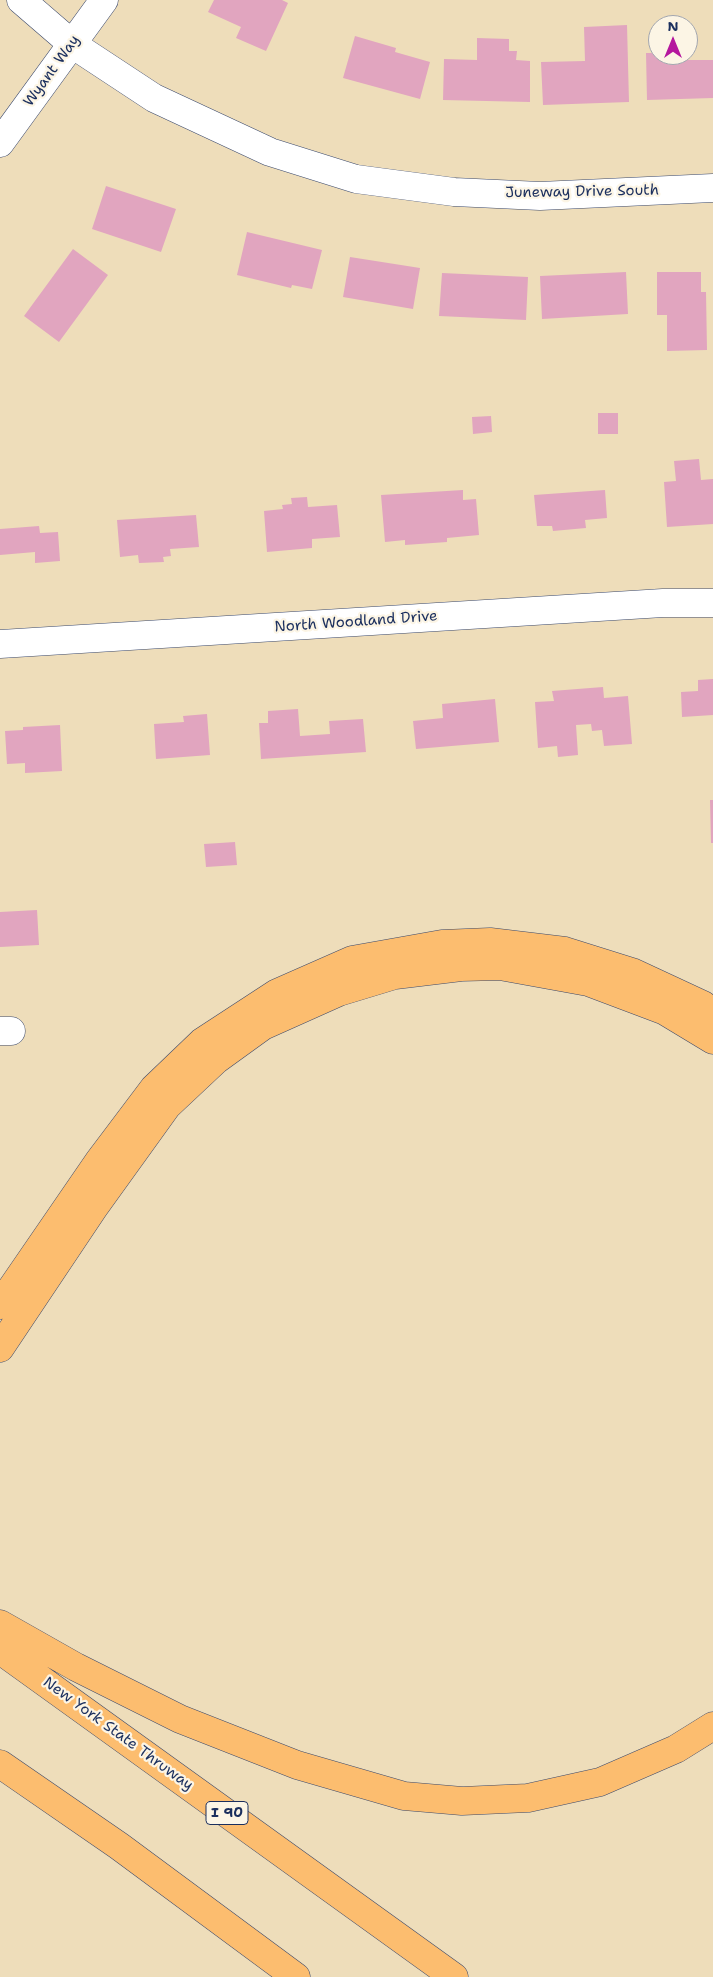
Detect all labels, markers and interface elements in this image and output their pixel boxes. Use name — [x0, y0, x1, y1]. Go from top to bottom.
north arrow — [648, 15, 698, 65]
text: N — [667, 17, 679, 35]
street label: Wyant Way — [20, 32, 84, 110]
street label: Juneway Drive South — [505, 182, 659, 202]
street label: North Woodland Drive — [274, 607, 438, 637]
street label: New York State Thruway — [39, 1673, 197, 1795]
road number: I 90 — [206, 1802, 248, 1825]

